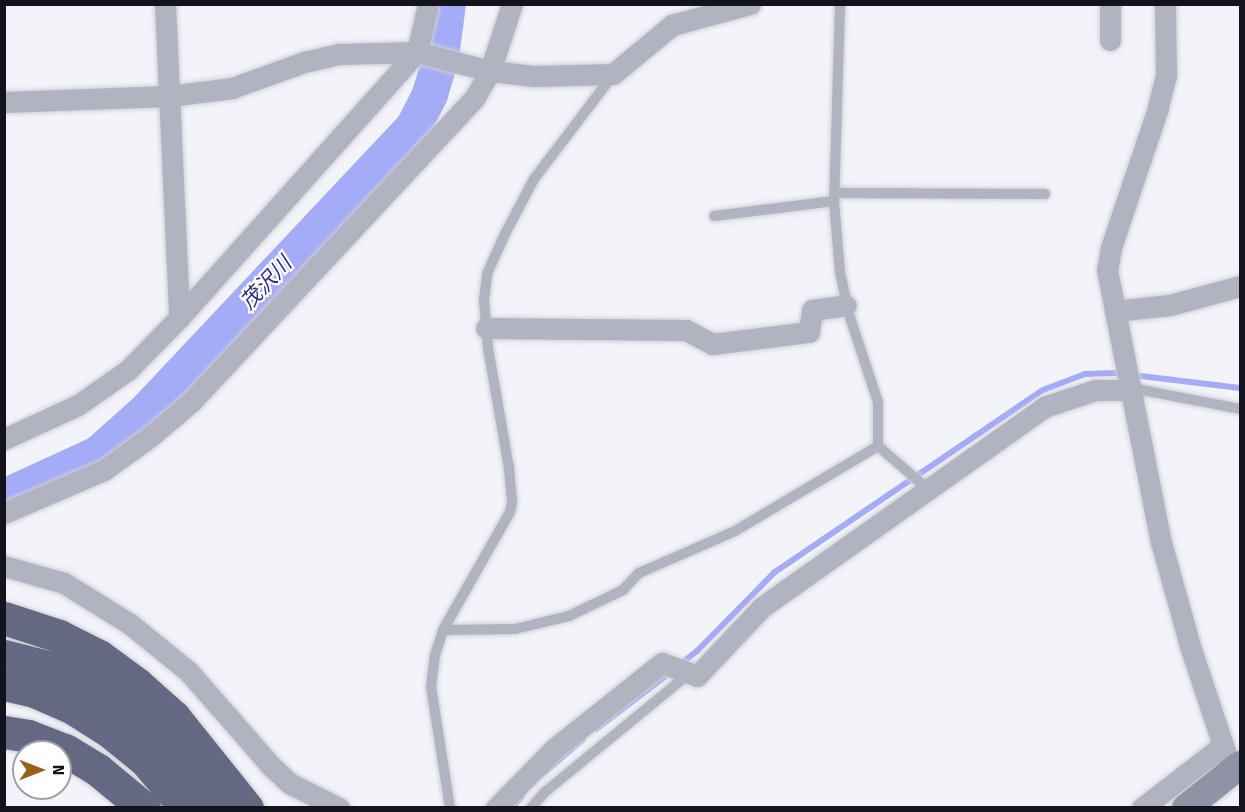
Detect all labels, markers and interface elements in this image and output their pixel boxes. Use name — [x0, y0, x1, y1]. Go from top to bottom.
water label: 茂沢川 — [235, 251, 297, 315]
north arrow — [12, 740, 72, 800]
text: N — [49, 765, 68, 775]

